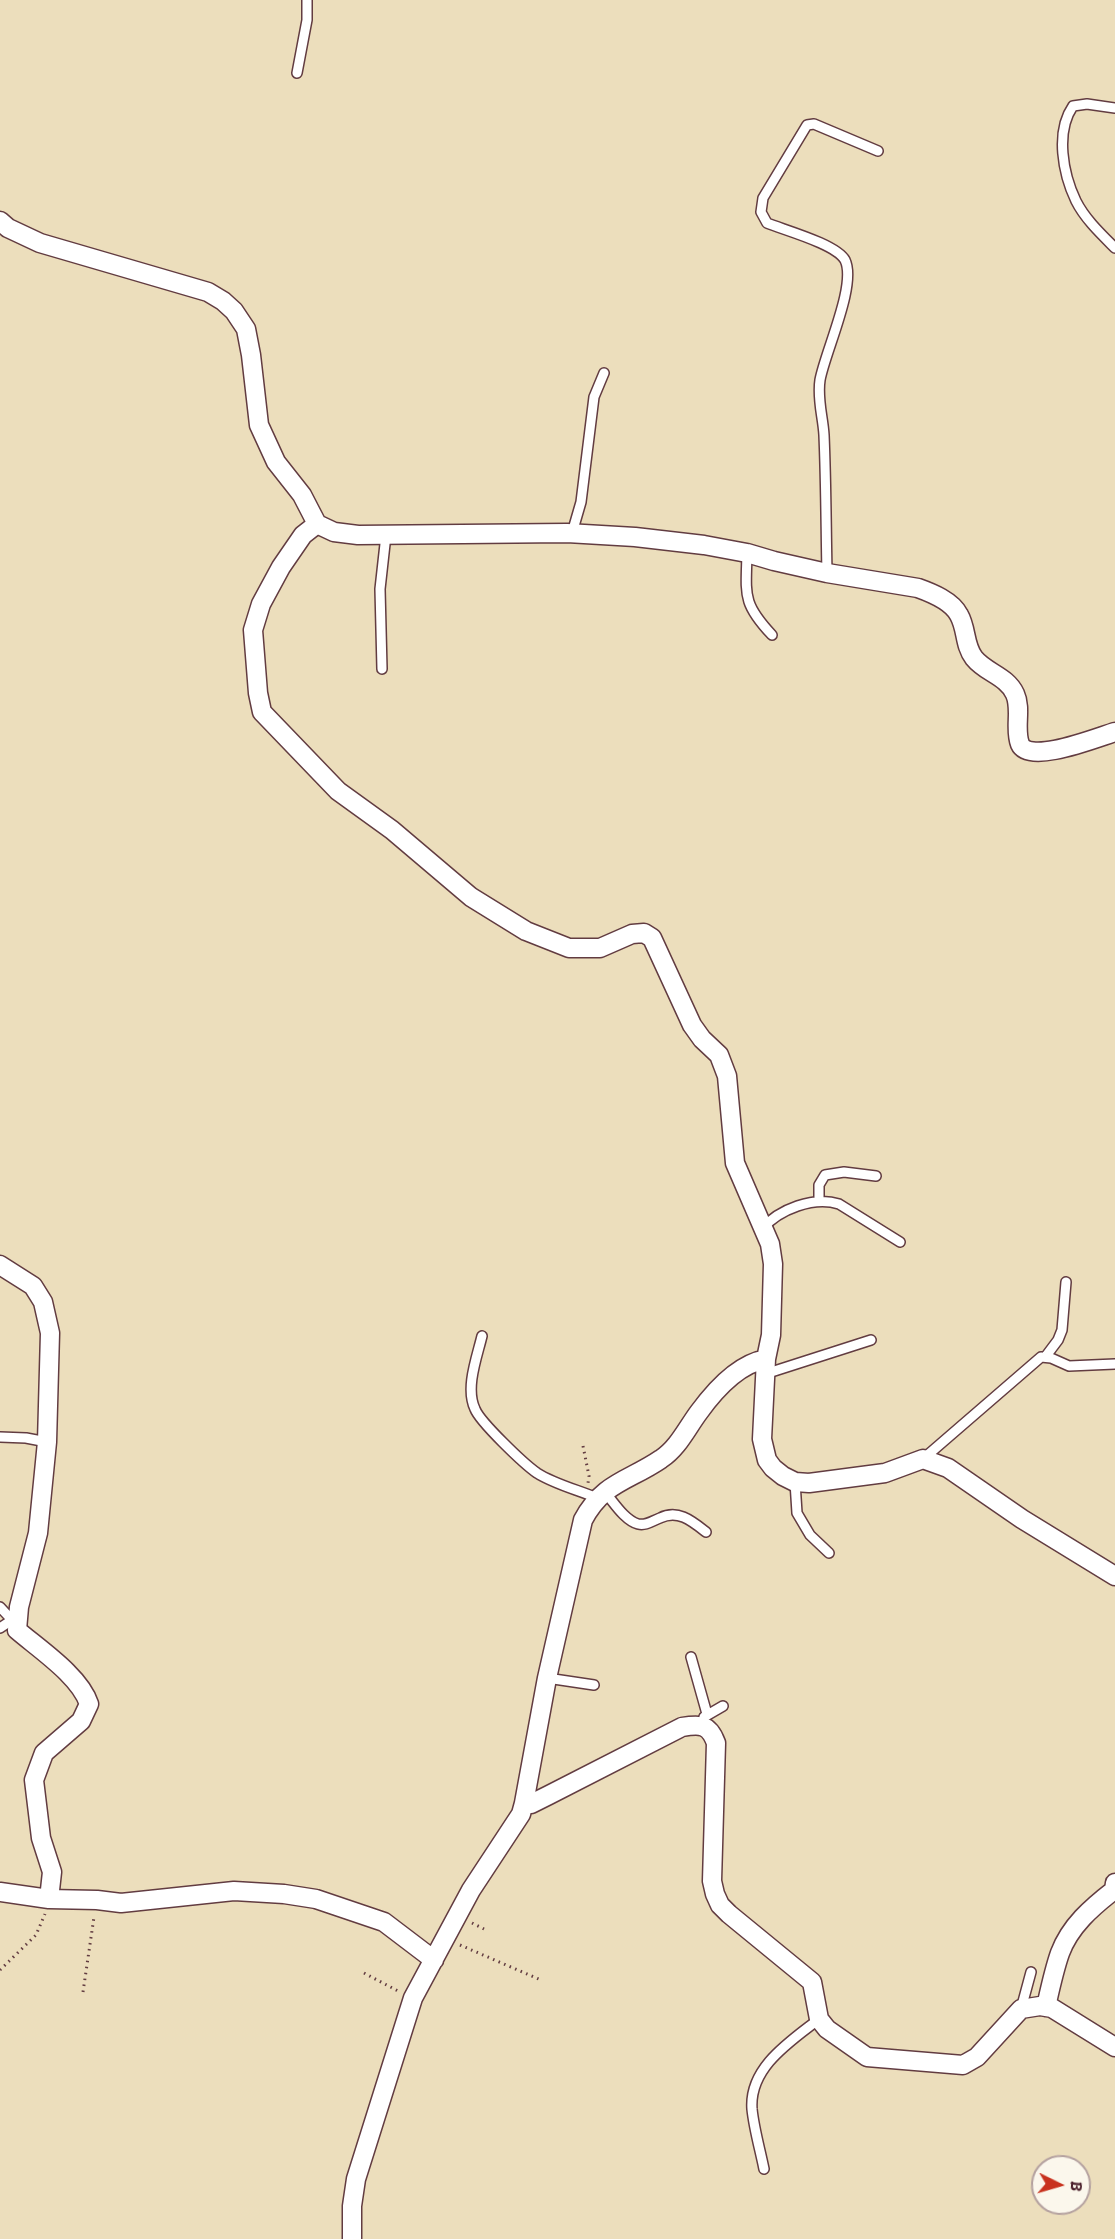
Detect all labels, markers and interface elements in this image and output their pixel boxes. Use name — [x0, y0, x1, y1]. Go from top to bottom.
north arrow — [1031, 2155, 1091, 2215]
text: B — [1067, 2180, 1088, 2193]

